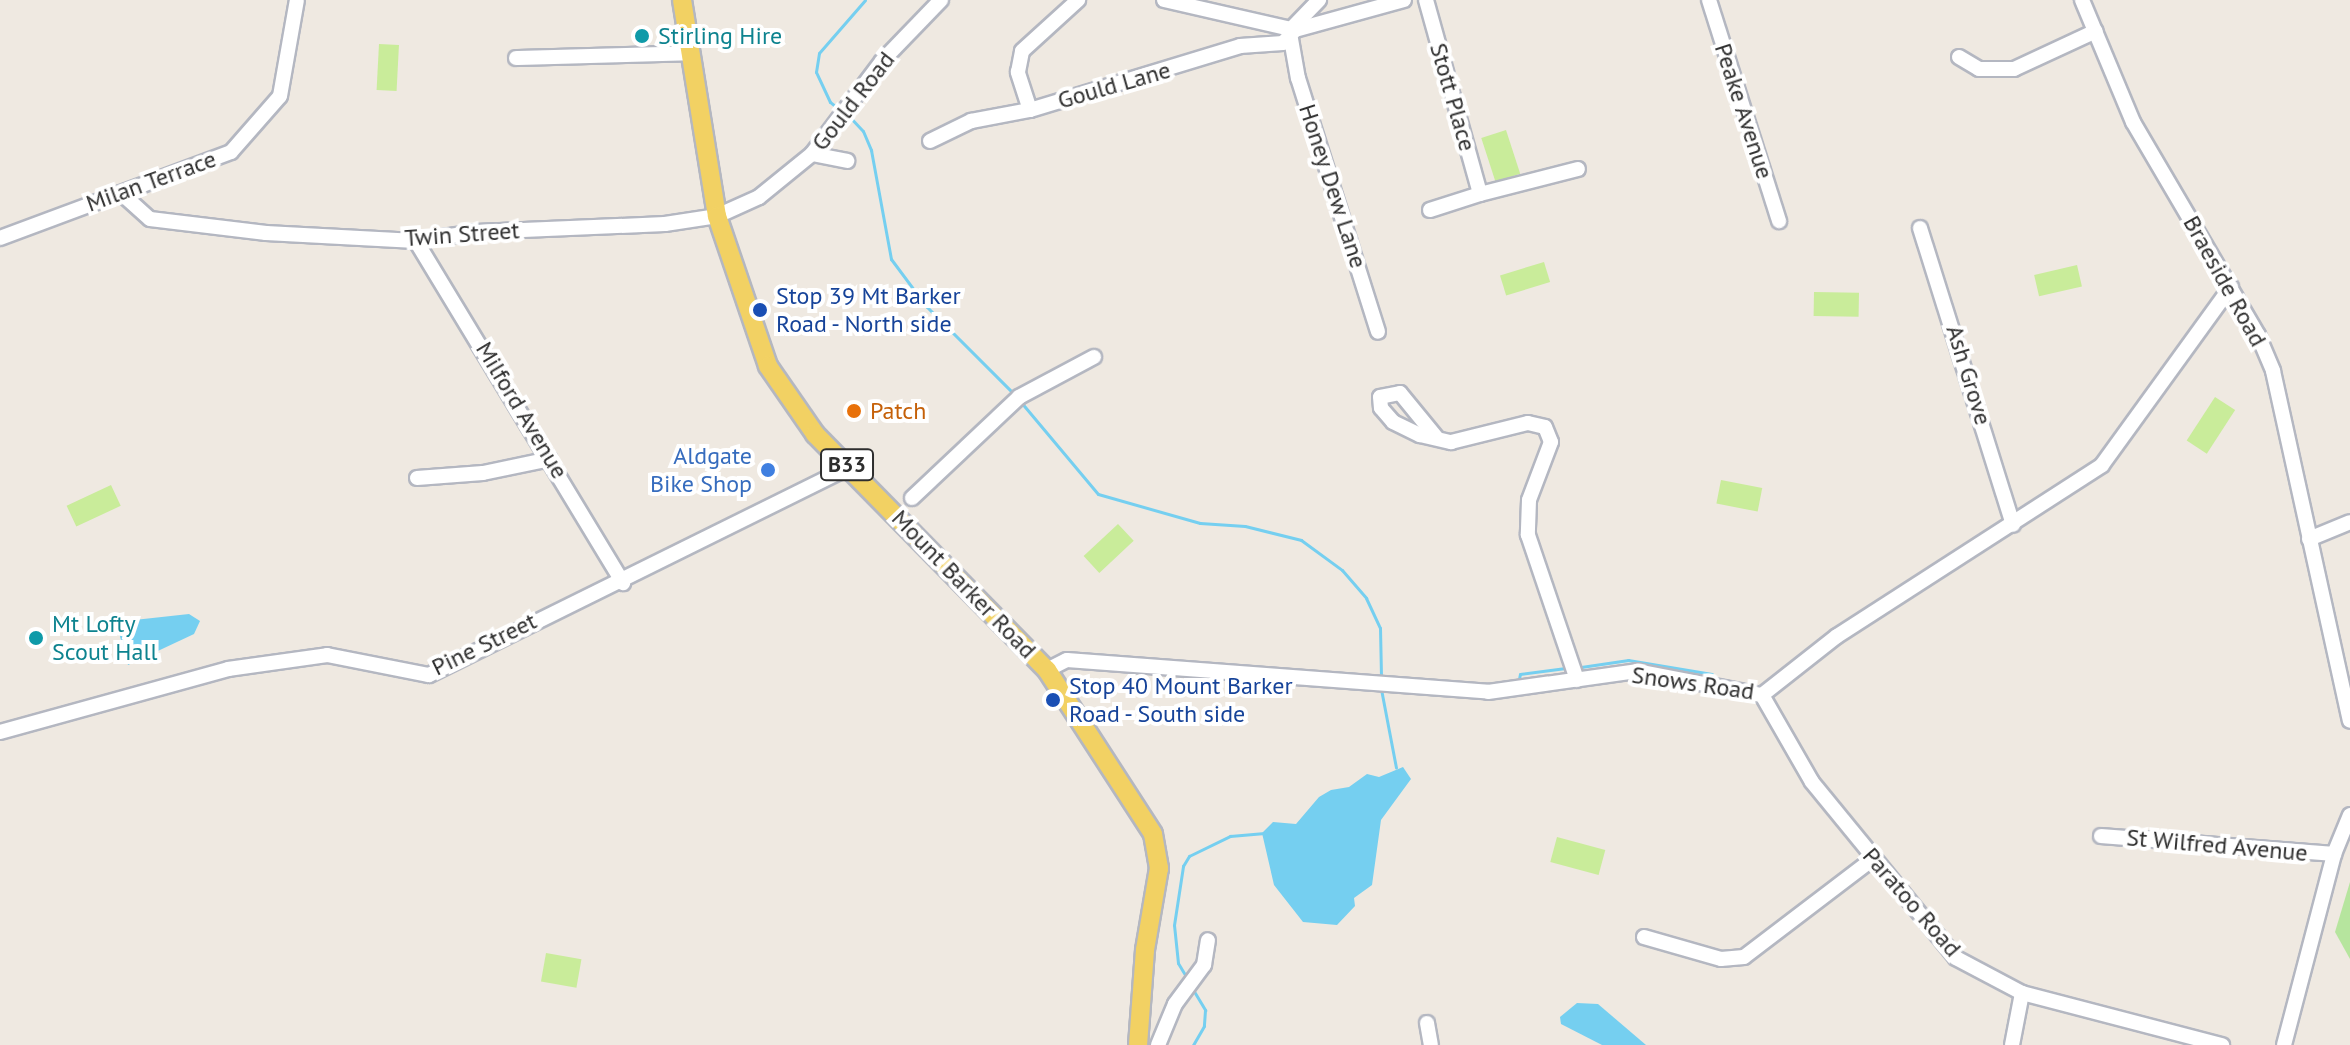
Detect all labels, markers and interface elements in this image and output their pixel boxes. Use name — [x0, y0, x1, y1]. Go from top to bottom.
place label: Stirling Hire — [658, 22, 782, 50]
marker: Stirling Hire — [633, 27, 651, 45]
street label: Peake Avenue — [1708, 39, 1780, 183]
street label: Stott Place — [1424, 40, 1482, 154]
street label: Gould Road — [805, 46, 901, 156]
street label: Gould Lane — [1054, 55, 1174, 115]
street label: Honey Dew Lane — [1293, 100, 1373, 272]
street label: Milan Terrace — [82, 144, 220, 218]
street label: Braeside Road — [2177, 211, 2273, 351]
street label: Twin Street — [404, 216, 520, 252]
place label: Stop 39 Mt Barker Road - North side — [776, 282, 961, 338]
marker: Stop 39 Mt Barker Road - North side — [751, 301, 769, 319]
street label: Ash Grove — [1940, 322, 1998, 428]
street label: Milford Avenue — [470, 336, 574, 484]
place label: Patch — [870, 397, 926, 425]
marker: Patch — [845, 402, 863, 420]
place label: Aldgate Bike Shop — [650, 442, 752, 498]
road number: B33 — [819, 447, 875, 483]
marker: Aldgate Bike Shop — [759, 461, 777, 479]
street label: Mount Barker Road — [886, 504, 1042, 664]
street label: Pine Street — [427, 606, 541, 682]
place label: Mt Lofty Scout Hall — [52, 610, 157, 666]
marker: Mt Lofty Scout Hall — [27, 629, 45, 647]
street label: Snows Road — [1630, 660, 1756, 706]
place label: Stop 40 Mount Barker Road - South side — [1069, 672, 1293, 728]
marker: Stop 40 Mount Barker Road - South side — [1044, 691, 1062, 709]
street label: St Wilfred Avenue — [2125, 823, 2309, 867]
street label: Paratoo Road — [1857, 841, 1967, 963]

